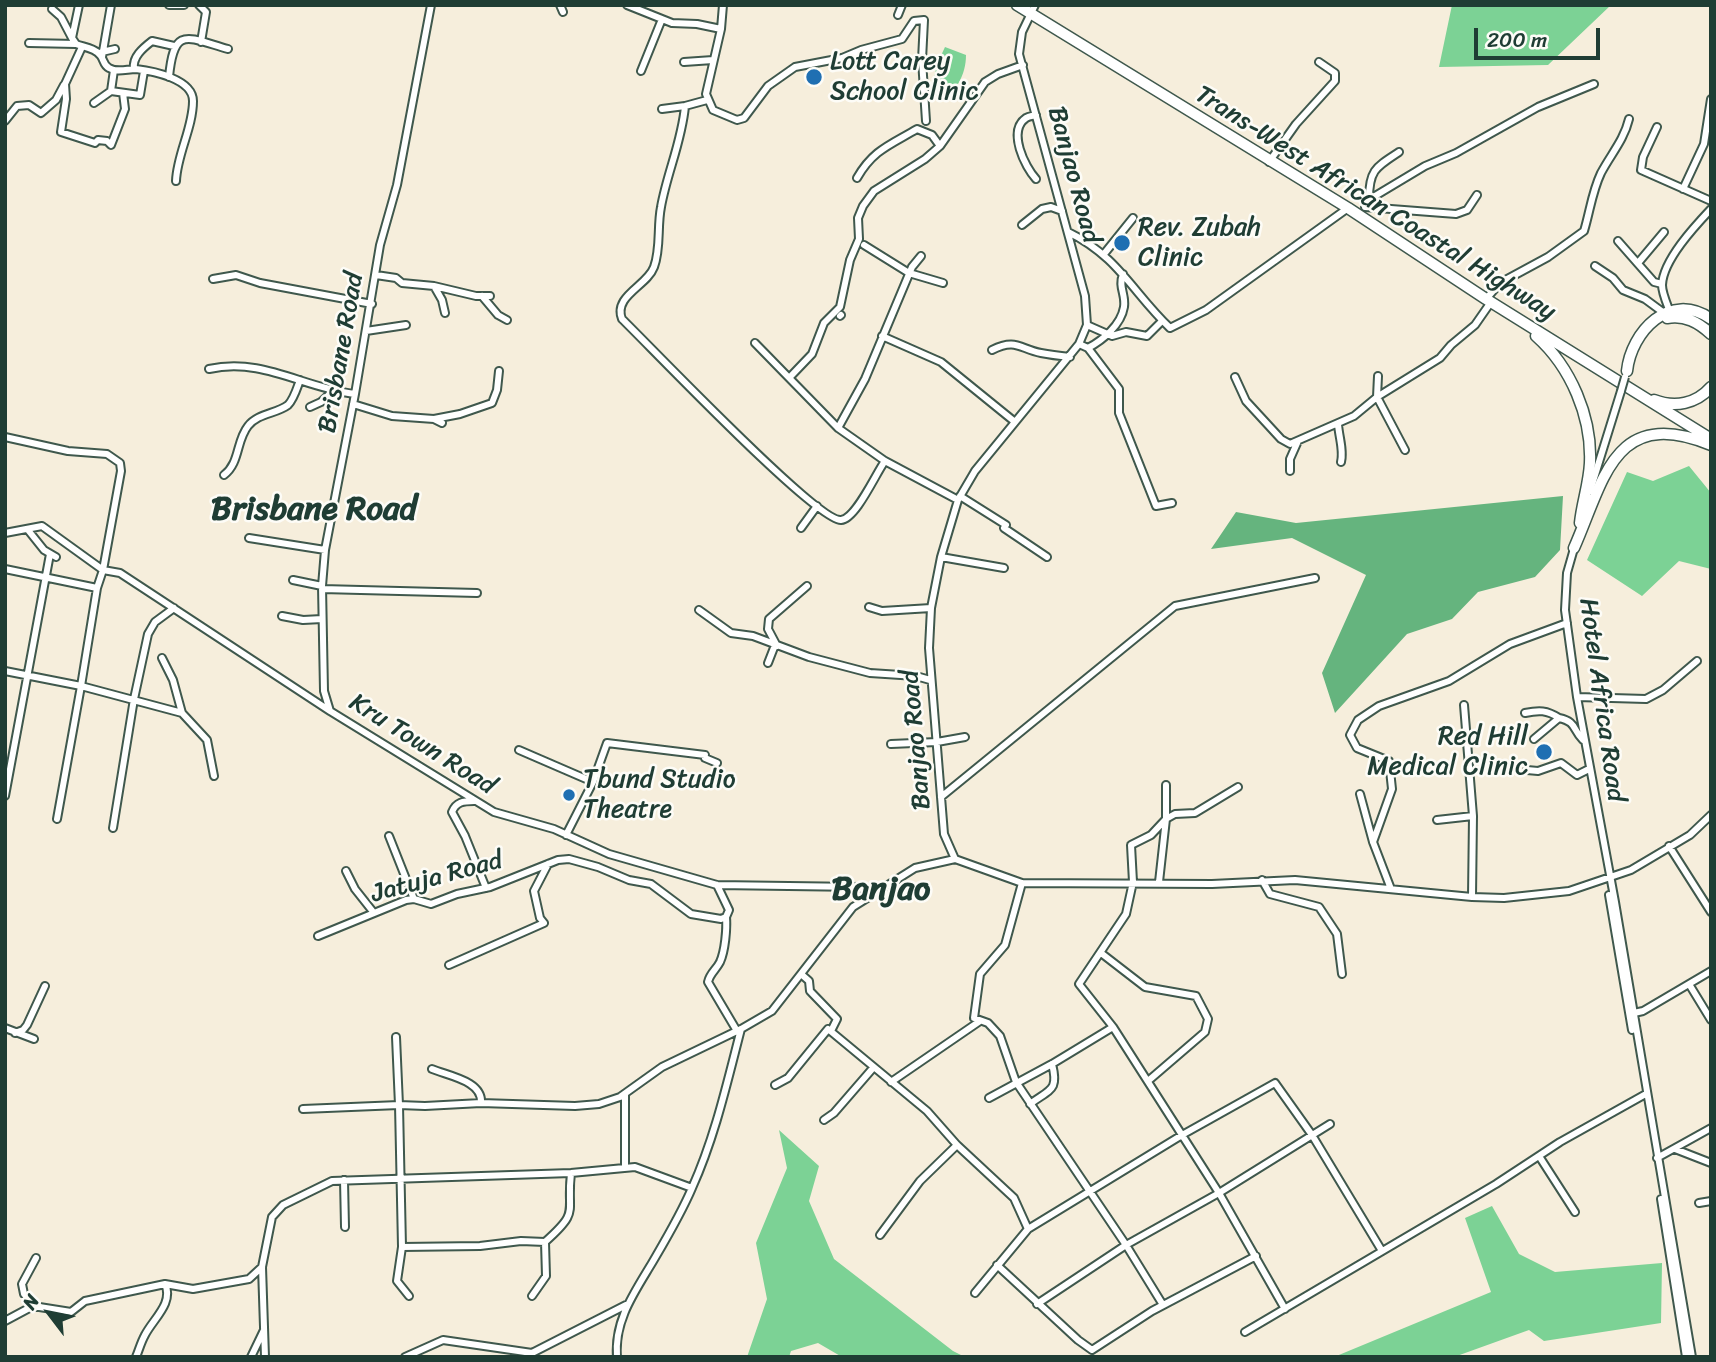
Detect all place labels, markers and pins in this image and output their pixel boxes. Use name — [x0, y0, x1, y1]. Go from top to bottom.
place label: Lott Carey School Clinic — [830, 46, 978, 108]
marker: Lott Carey School Clinic — [804, 67, 824, 87]
place label: Rev. Zubah Clinic — [1138, 212, 1261, 274]
marker: Rev. Zubah Clinic — [1112, 233, 1132, 253]
place label: Red Hill Medical Clinic — [1367, 721, 1528, 782]
marker: Red Hill Medical Clinic — [1534, 742, 1554, 762]
place label: Tbund Studio Theatre — [583, 764, 736, 826]
marker: Tbund Studio Theatre — [561, 787, 577, 803]

